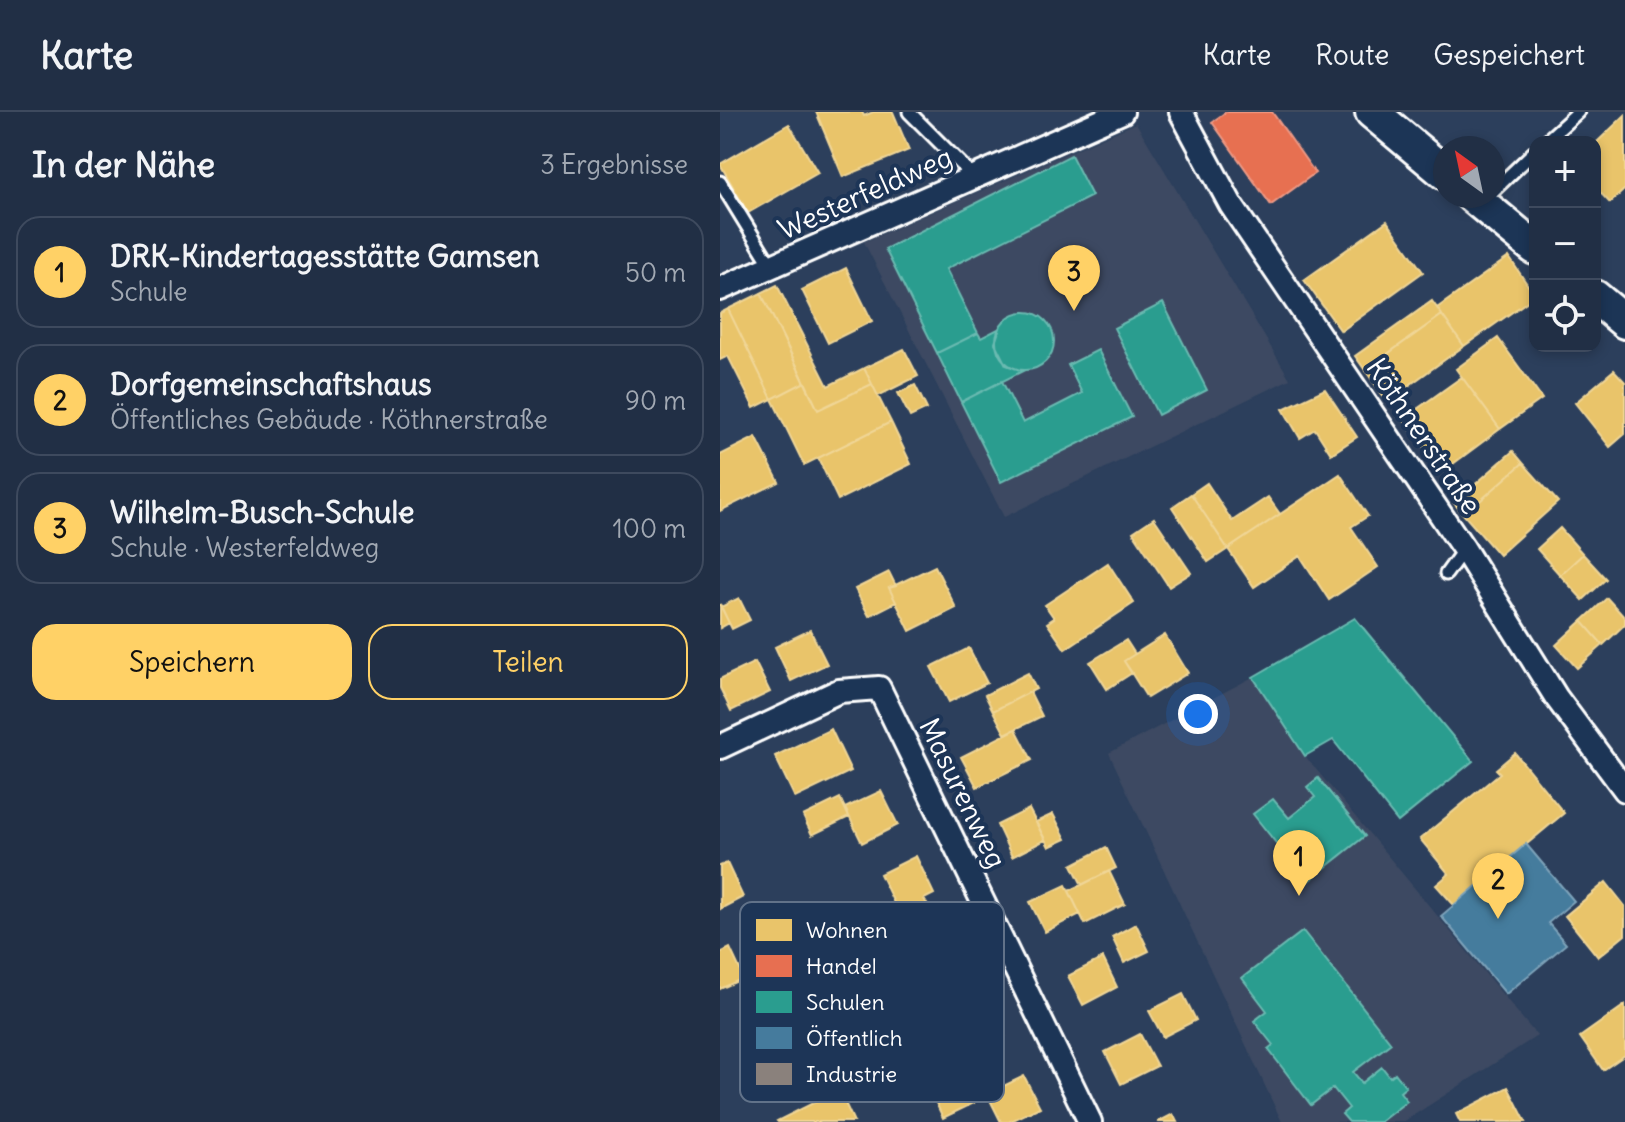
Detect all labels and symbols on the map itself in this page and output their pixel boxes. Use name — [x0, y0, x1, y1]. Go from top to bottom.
north arrow — [1433, 136, 1505, 208]
street label: Westerfeldweg — [772, 139, 958, 247]
pin: 3 — [1048, 245, 1100, 311]
street label: Köthnerstraße — [1359, 351, 1489, 521]
your location — [1178, 694, 1218, 734]
street label: Masurenweg — [911, 712, 1015, 874]
pin: 1 — [1273, 830, 1325, 896]
pin: 2 — [1472, 853, 1524, 919]
legend — [740, 902, 1004, 1102]
text: Wohnen — [806, 916, 888, 944]
text: Handel — [806, 952, 877, 980]
text: Schulen — [806, 988, 884, 1016]
text: Öffentlich — [806, 1024, 902, 1052]
text: Industrie — [806, 1060, 897, 1088]

